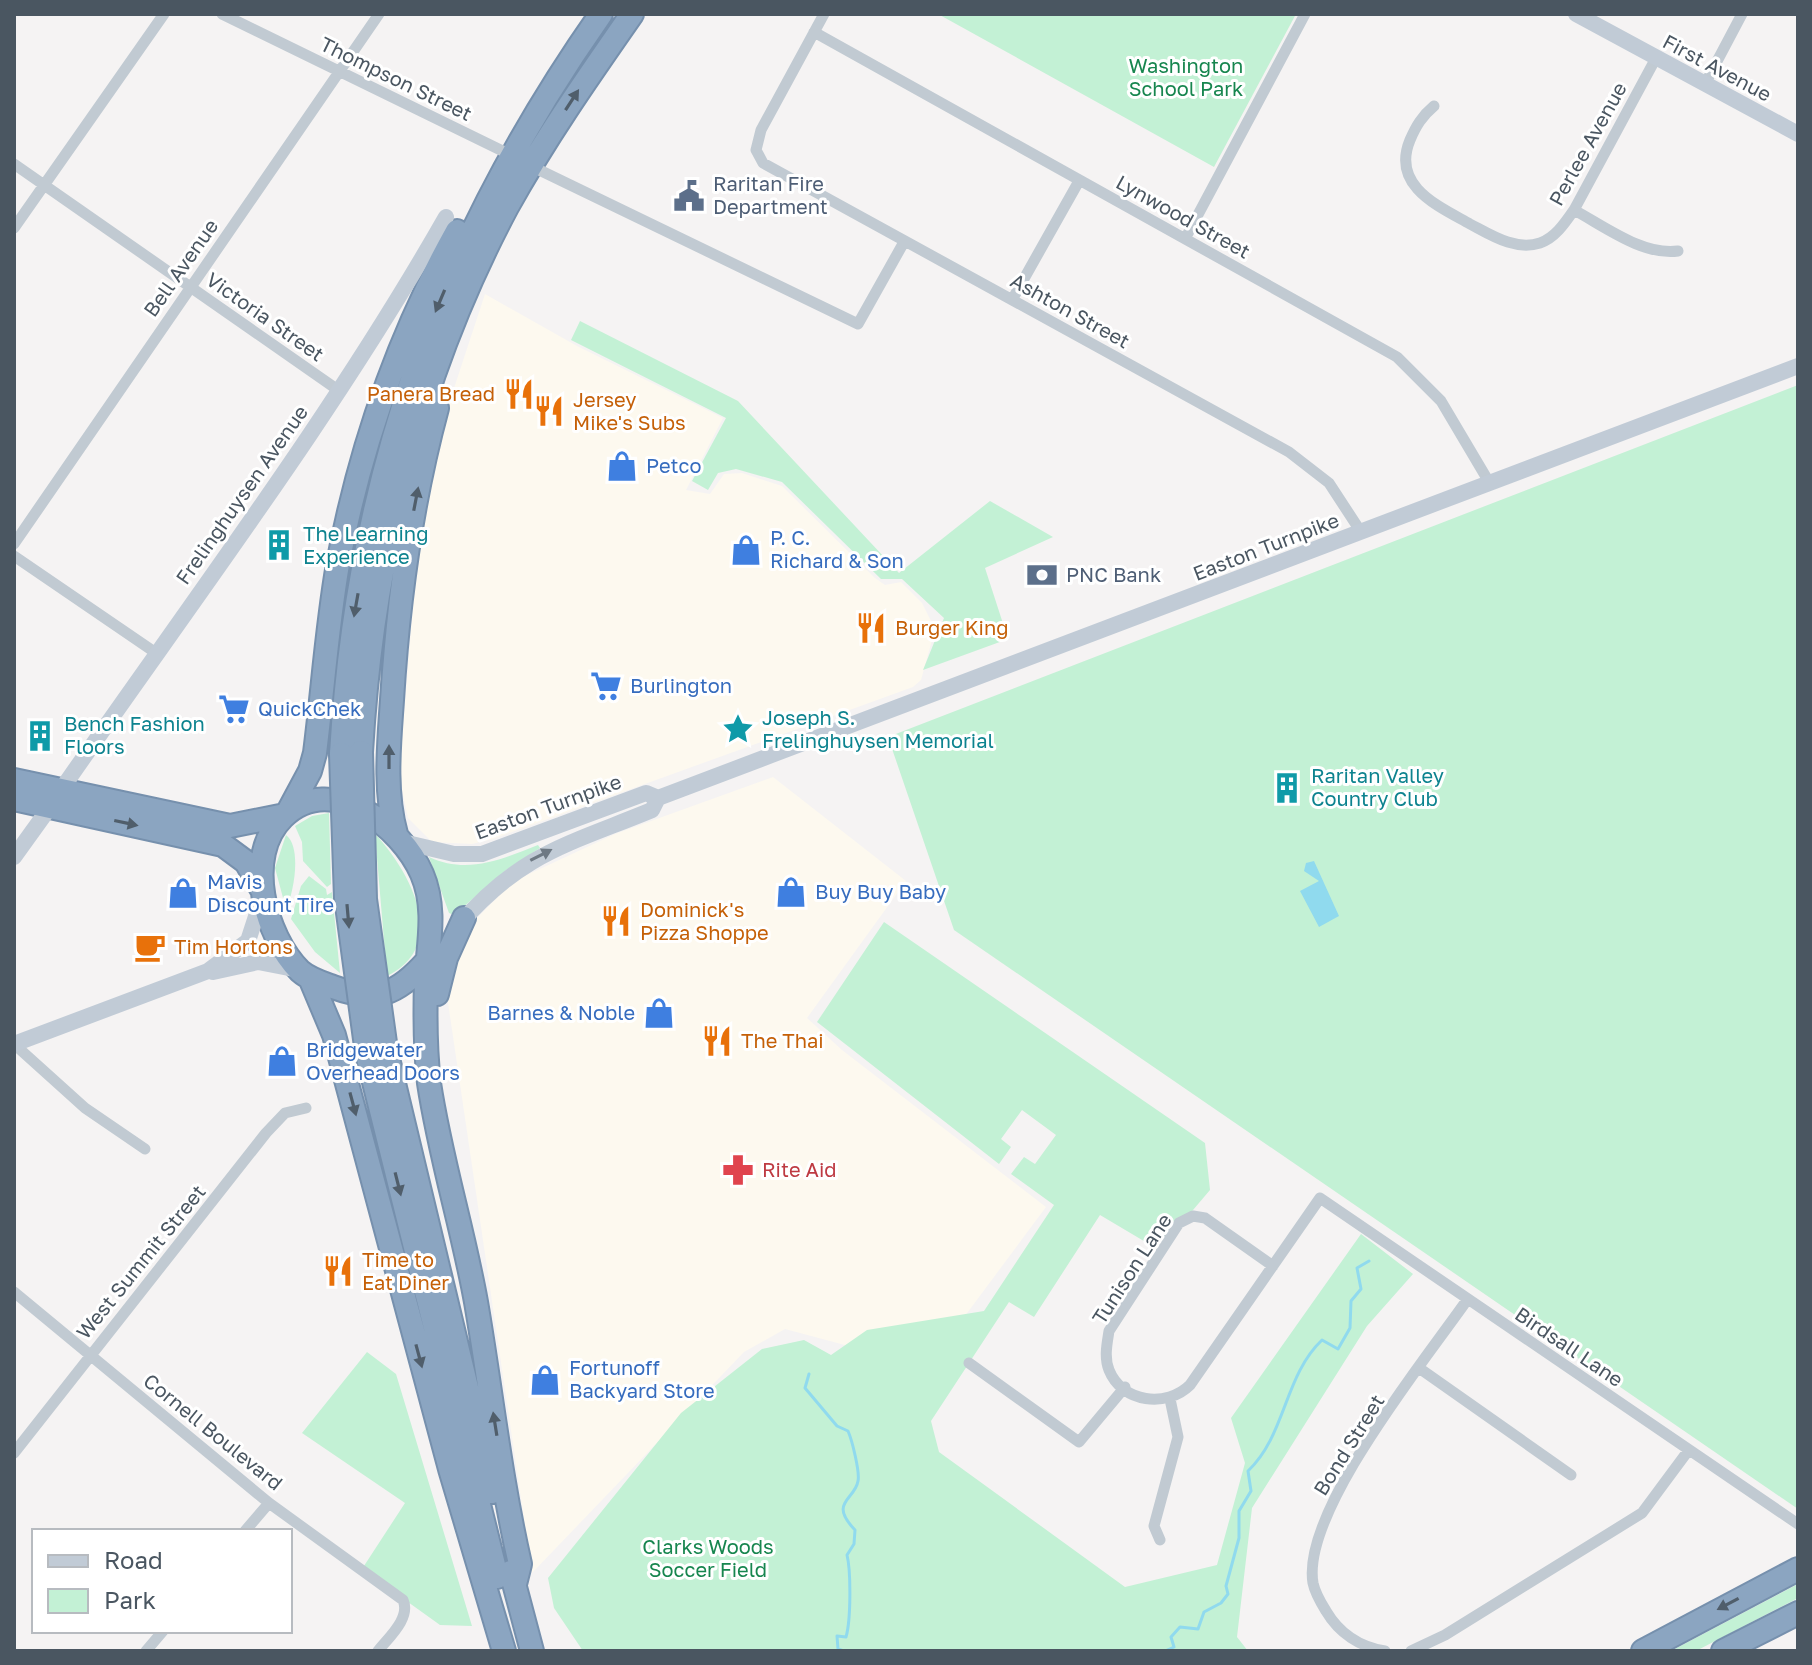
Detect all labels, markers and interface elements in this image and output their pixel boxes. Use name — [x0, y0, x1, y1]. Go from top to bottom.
street label: First Avenue — [1659, 29, 1776, 106]
street label: Thompson Street — [317, 31, 476, 125]
park label: Washington School Park — [1129, 53, 1243, 100]
street label: Perlee Avenue — [1543, 78, 1631, 209]
one-way arrow — [565, 89, 580, 110]
street label: Lynwood Street — [1112, 169, 1255, 263]
place label: Raritan Fire Department — [713, 171, 828, 218]
public building icon: Raritan Fire Department — [672, 179, 706, 213]
street label: Bell Avenue — [138, 214, 223, 321]
street label: Victoria Street — [202, 267, 329, 366]
street label: Ashton Street — [1007, 268, 1134, 353]
one-way arrow — [434, 289, 447, 313]
restaurant icon: Panera Bread — [502, 377, 536, 411]
place label: Panera Bread — [367, 381, 495, 405]
place label: Jersey Mike's Subs — [573, 387, 686, 434]
restaurant icon: Jersey Mike's Subs — [532, 394, 566, 428]
street label: Frelinghuysen Avenue — [170, 400, 312, 589]
shop icon: Petco — [605, 449, 639, 483]
place label: Petco — [646, 453, 701, 477]
one-way arrow — [411, 486, 423, 511]
street label: Easton Turnpike — [1189, 507, 1342, 585]
place label: The Learning Experience — [303, 521, 428, 568]
place label: P. C. Richard & Son — [770, 525, 904, 572]
building icon: The Learning Experience — [262, 528, 296, 562]
shop icon: P. C. Richard & Son — [729, 533, 763, 567]
bank icon: PNC Bank — [1025, 558, 1059, 592]
place label: PNC Bank — [1066, 562, 1161, 586]
one-way arrow — [349, 593, 361, 618]
restaurant icon: Burger King — [854, 611, 888, 645]
place label: Burger King — [895, 615, 1009, 639]
supermarket icon: Burlington — [589, 669, 623, 703]
place label: Burlington — [630, 673, 732, 697]
supermarket icon: QuickChek — [217, 692, 251, 726]
place label: QuickChek — [258, 696, 361, 720]
place label: Joseph S. Frelinghuysen Memorial — [762, 705, 994, 752]
place label: Bench Fashion Floors — [64, 711, 205, 758]
place icon: Joseph S. Frelinghuysen Memorial — [721, 712, 755, 746]
building icon: Bench Fashion Floors — [23, 719, 57, 753]
one-way arrow — [383, 744, 395, 769]
place label: Raritan Valley Country Club — [1311, 763, 1444, 810]
street label: Easton Turnpike — [471, 768, 624, 844]
building icon: Raritan Valley Country Club — [1270, 771, 1304, 805]
one-way arrow — [114, 817, 139, 830]
one-way arrow — [529, 848, 552, 861]
place label: Mavis Discount Tire — [207, 869, 334, 916]
shop icon: Buy Buy Baby — [774, 875, 808, 909]
shop icon: Mavis Discount Tire — [166, 876, 200, 910]
place label: Buy Buy Baby — [815, 879, 946, 903]
place label: Dominick's Pizza Shoppe — [640, 897, 769, 944]
one-way arrow — [342, 904, 355, 929]
restaurant icon: Dominick's Pizza Shoppe — [599, 904, 633, 938]
cafe icon: Tim Hortons — [133, 930, 167, 964]
place label: Tim Hortons — [174, 934, 293, 958]
shop icon: Barnes & Noble — [642, 996, 676, 1030]
place label: Barnes & Noble — [487, 1000, 635, 1024]
restaurant icon: The Thai — [700, 1024, 734, 1058]
place label: The Thai — [741, 1028, 824, 1052]
place label: Bridgewater Overhead Doors — [306, 1037, 460, 1084]
shop icon: Bridgewater Overhead Doors — [265, 1044, 299, 1078]
one-way arrow — [347, 1092, 359, 1117]
pharmacy icon: Rite Aid — [721, 1153, 755, 1187]
place label: Rite Aid — [762, 1157, 837, 1181]
one-way arrow — [392, 1172, 404, 1197]
street label: West Summit Street — [71, 1179, 210, 1343]
street label: Tunison Lane — [1086, 1209, 1176, 1328]
place label: Time to Eat Diner — [362, 1247, 449, 1294]
restaurant icon: Time to Eat Diner — [321, 1254, 355, 1288]
street label: Birdsall Lane — [1511, 1301, 1628, 1391]
one-way arrow — [413, 1344, 426, 1368]
place label: Fortunoff Backyard Store — [569, 1355, 715, 1402]
shop icon: Fortunoff Backyard Store — [528, 1363, 562, 1397]
street label: Cornell Boulevard — [139, 1368, 288, 1495]
street label: Bond Street — [1308, 1390, 1389, 1499]
one-way arrow — [488, 1411, 501, 1436]
legend — [32, 1529, 292, 1633]
park label: Clarks Woods Soccer Field — [642, 1534, 774, 1581]
text: Road — [104, 1545, 163, 1574]
text: Park — [104, 1585, 156, 1614]
one-way arrow — [1717, 1598, 1740, 1611]

